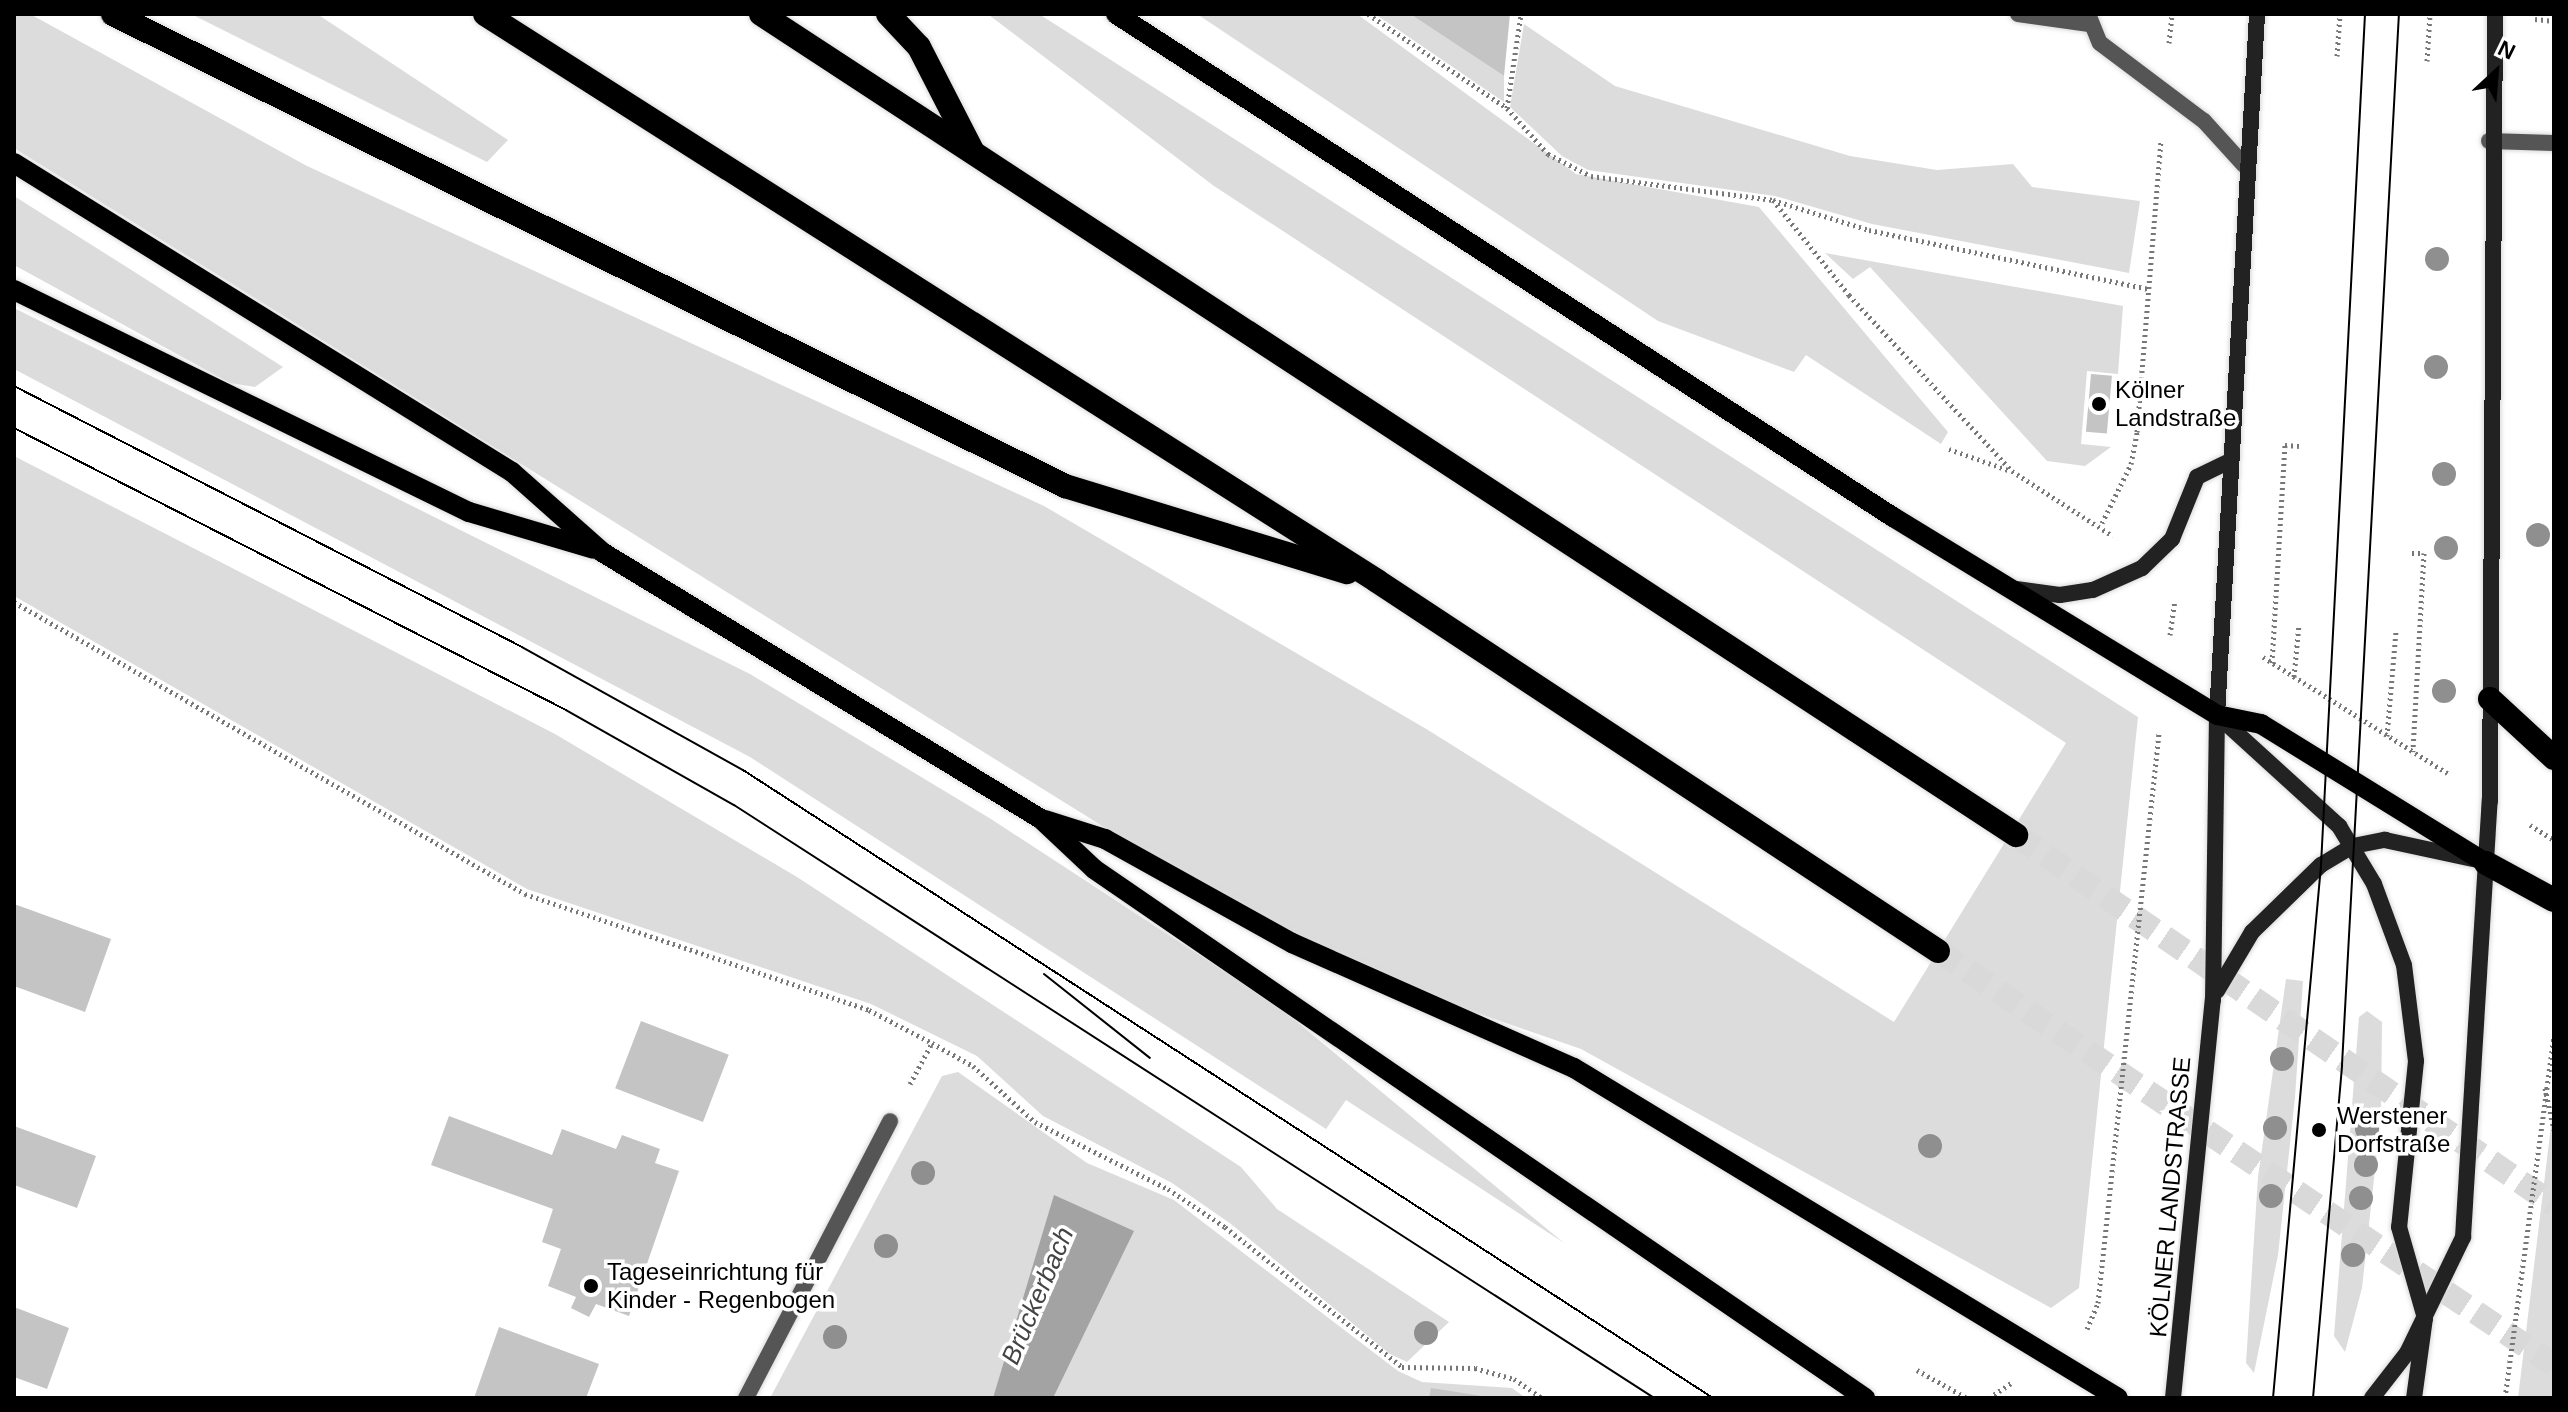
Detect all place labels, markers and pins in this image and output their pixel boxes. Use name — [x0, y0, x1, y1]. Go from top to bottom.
place label: Kölner Landstraße — [2115, 376, 2236, 432]
marker: Kölner Landstraße — [2090, 395, 2108, 413]
place label: Werstener Dorfstraße — [2337, 1102, 2450, 1158]
marker: Werstener Dorfstraße — [2308, 1119, 2330, 1141]
place label: Tageseinrichtung für Kinder - Regenbogen — [607, 1258, 835, 1314]
marker: Tageseinrichtung für Kinder - Regenbogen — [582, 1277, 600, 1295]

